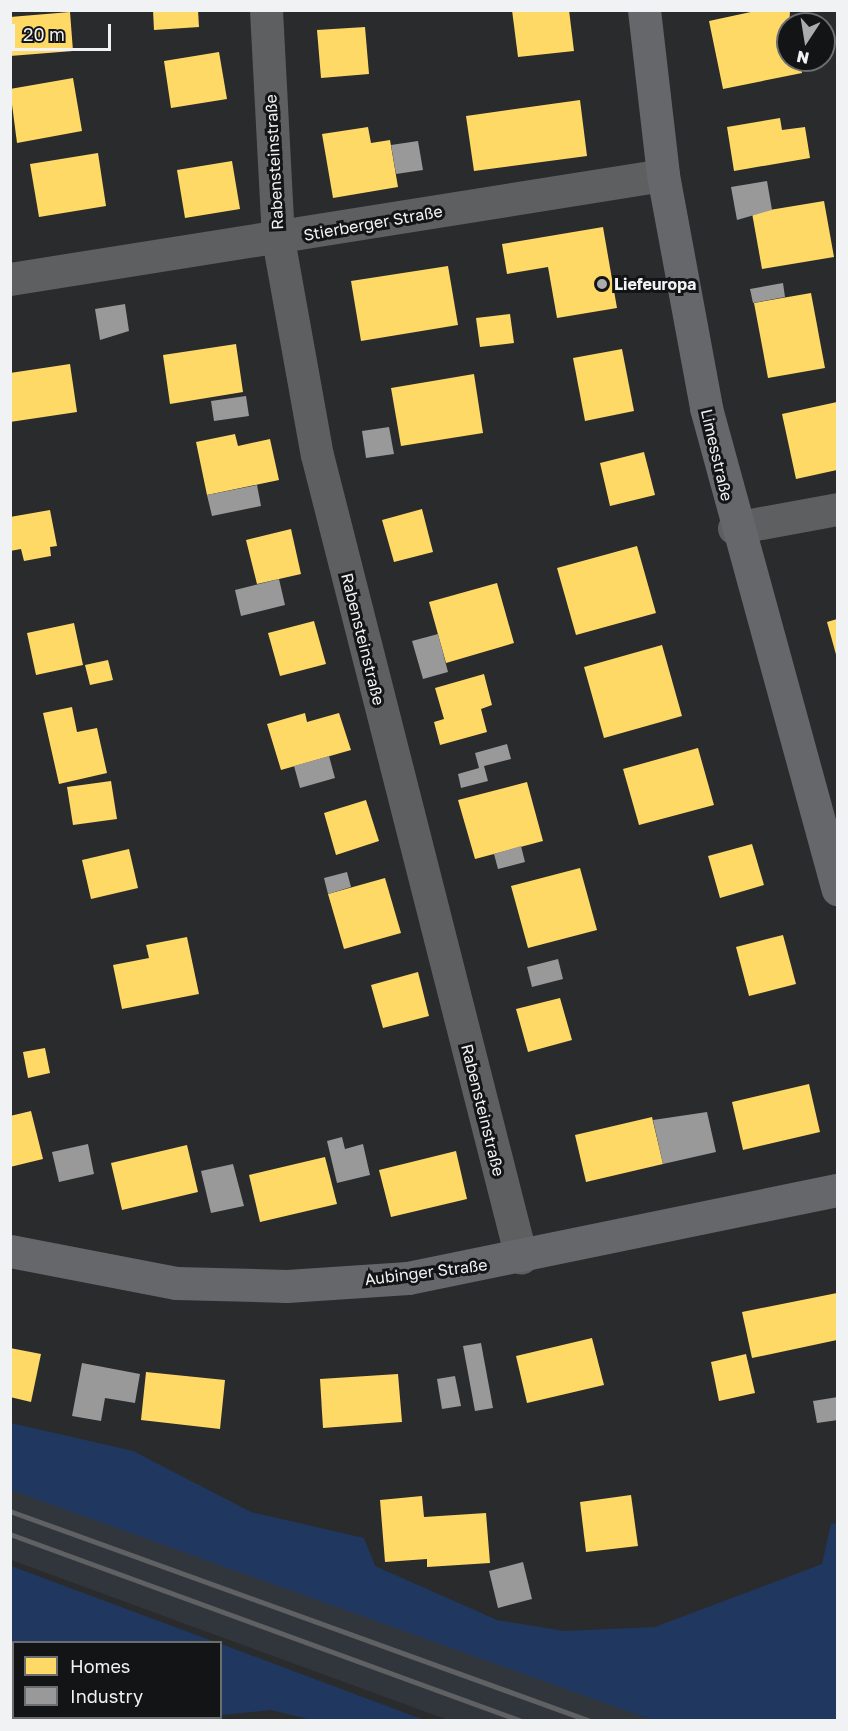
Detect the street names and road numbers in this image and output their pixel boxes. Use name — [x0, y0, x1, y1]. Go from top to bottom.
street label: Rabensteinstraße — [261, 94, 287, 230]
street label: Stierberger Straße — [302, 201, 444, 245]
street label: Limesstraße — [697, 407, 737, 503]
street label: Rabensteinstraße — [337, 571, 389, 707]
street label: Rabensteinstraße — [457, 1042, 509, 1178]
street label: Aubinger Straße — [364, 1255, 488, 1289]

